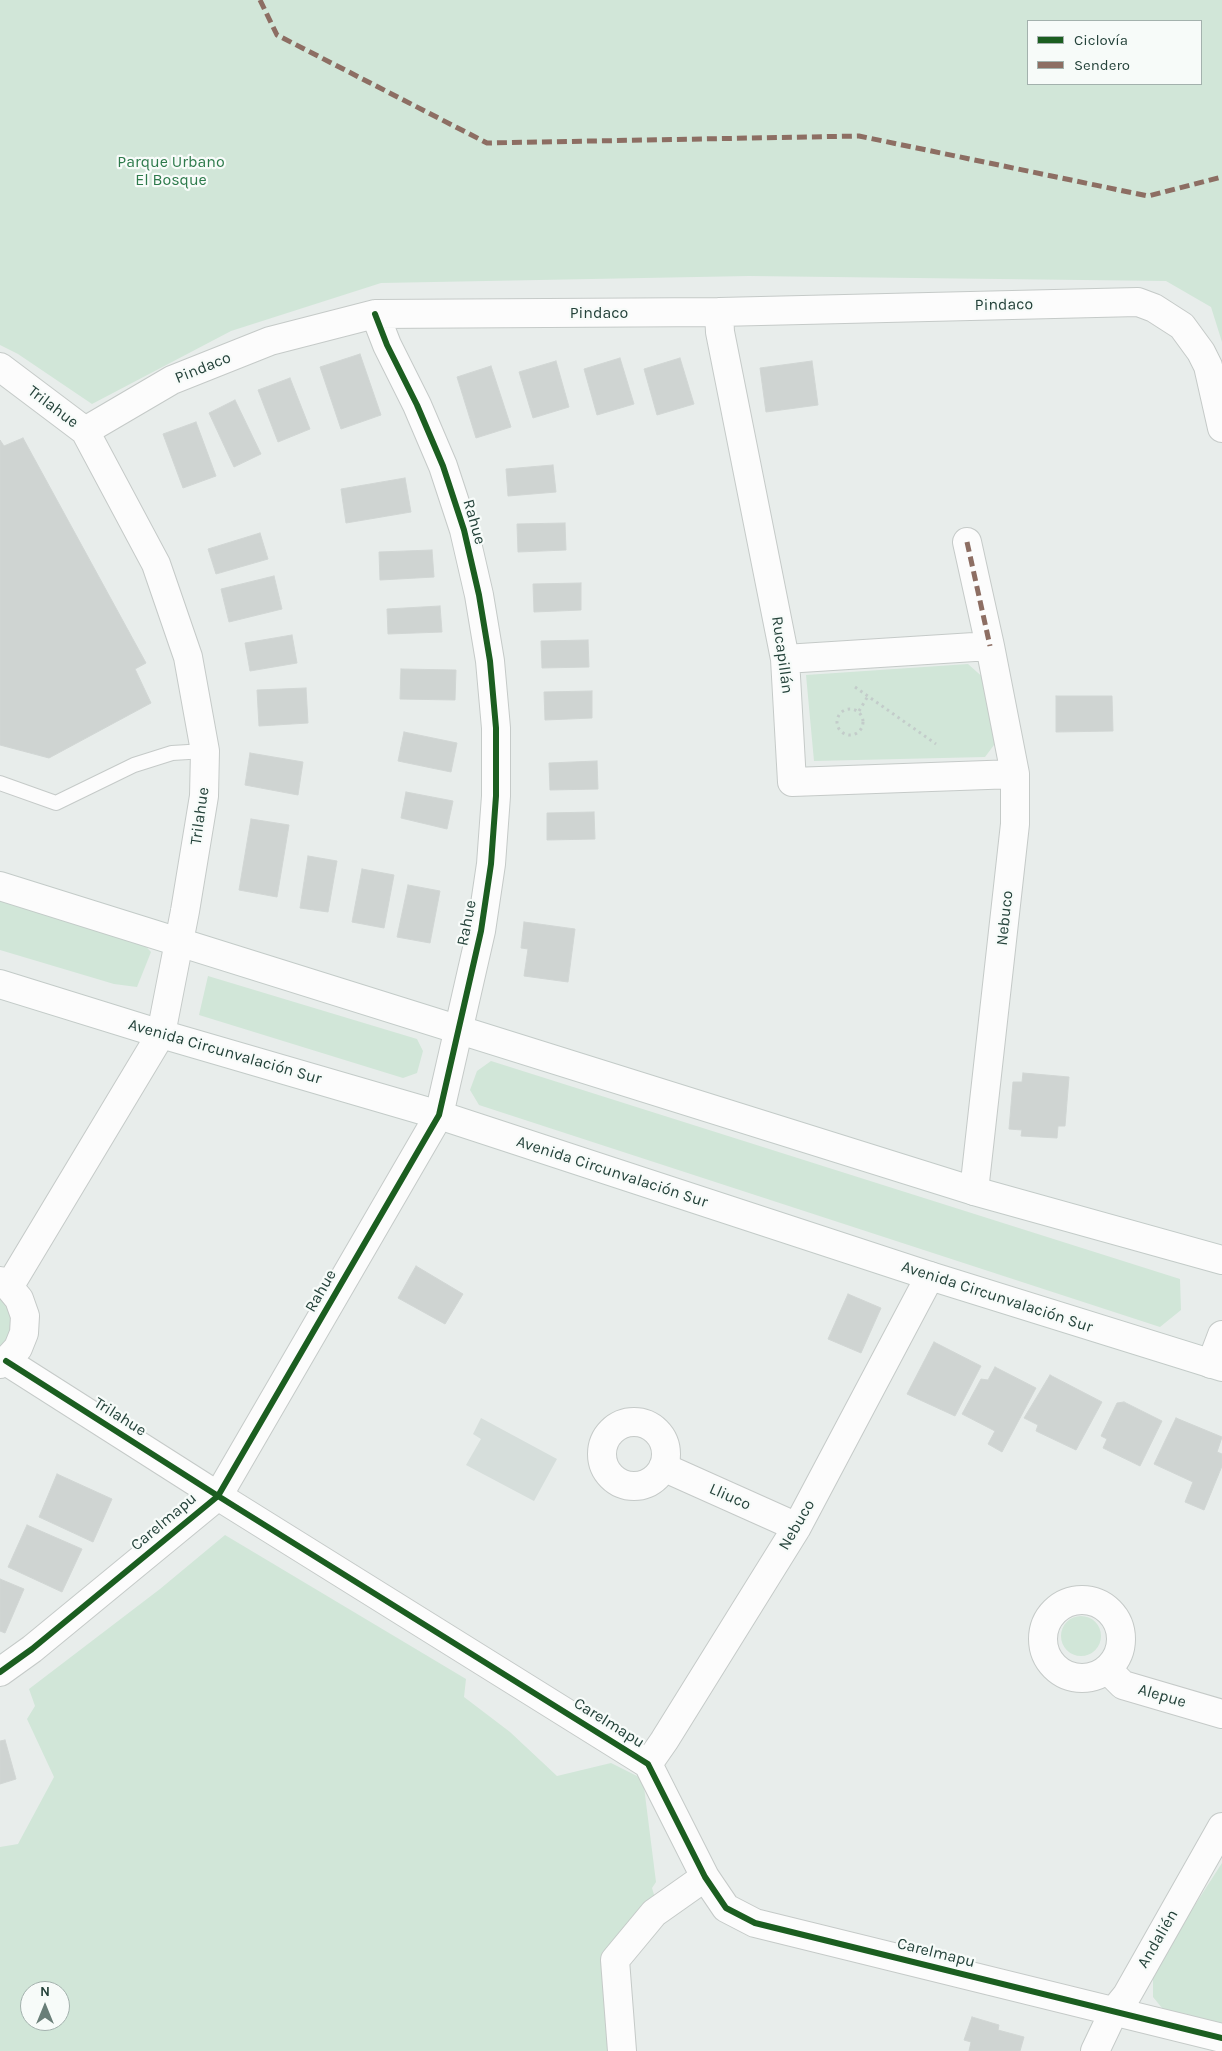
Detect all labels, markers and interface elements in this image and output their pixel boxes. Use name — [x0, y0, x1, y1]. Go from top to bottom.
legend — [1027, 20, 1202, 85]
text: Ciclovía — [1074, 31, 1128, 49]
text: Sendero — [1074, 56, 1130, 74]
park label: Parque Urbano El Bosque — [117, 152, 225, 190]
street label: Pindaco — [975, 295, 1033, 315]
street label: Pindaco — [570, 303, 628, 323]
street label: Pindaco — [172, 348, 234, 388]
street label: Trilahue — [24, 382, 82, 432]
street label: Rahue — [458, 497, 490, 547]
street label: Rucapillán — [767, 615, 797, 695]
street label: Trilahue — [186, 786, 214, 846]
street label: Nebuco — [993, 889, 1017, 947]
street label: Rahue — [453, 899, 481, 947]
street label: Avenida Circunvalación Sur — [126, 1015, 324, 1089]
street label: Avenida Circunvalación Sur — [514, 1132, 710, 1212]
street label: Avenida Circunvalación Sur — [899, 1257, 1095, 1337]
street label: Rahue — [301, 1266, 341, 1316]
street label: Trilahue — [90, 1393, 150, 1441]
street label: Lliuco — [706, 1479, 754, 1515]
street label: Carelmapu — [127, 1489, 201, 1555]
street label: Nebuco — [775, 1496, 819, 1554]
street label: Alepue — [1136, 1680, 1188, 1712]
street label: Carelmapu — [570, 1694, 648, 1752]
street label: Andalién — [1134, 1906, 1182, 1972]
street label: Carelmapu — [895, 1934, 977, 1972]
north arrow — [20, 1981, 70, 2031]
text: N — [40, 1983, 50, 2000]

